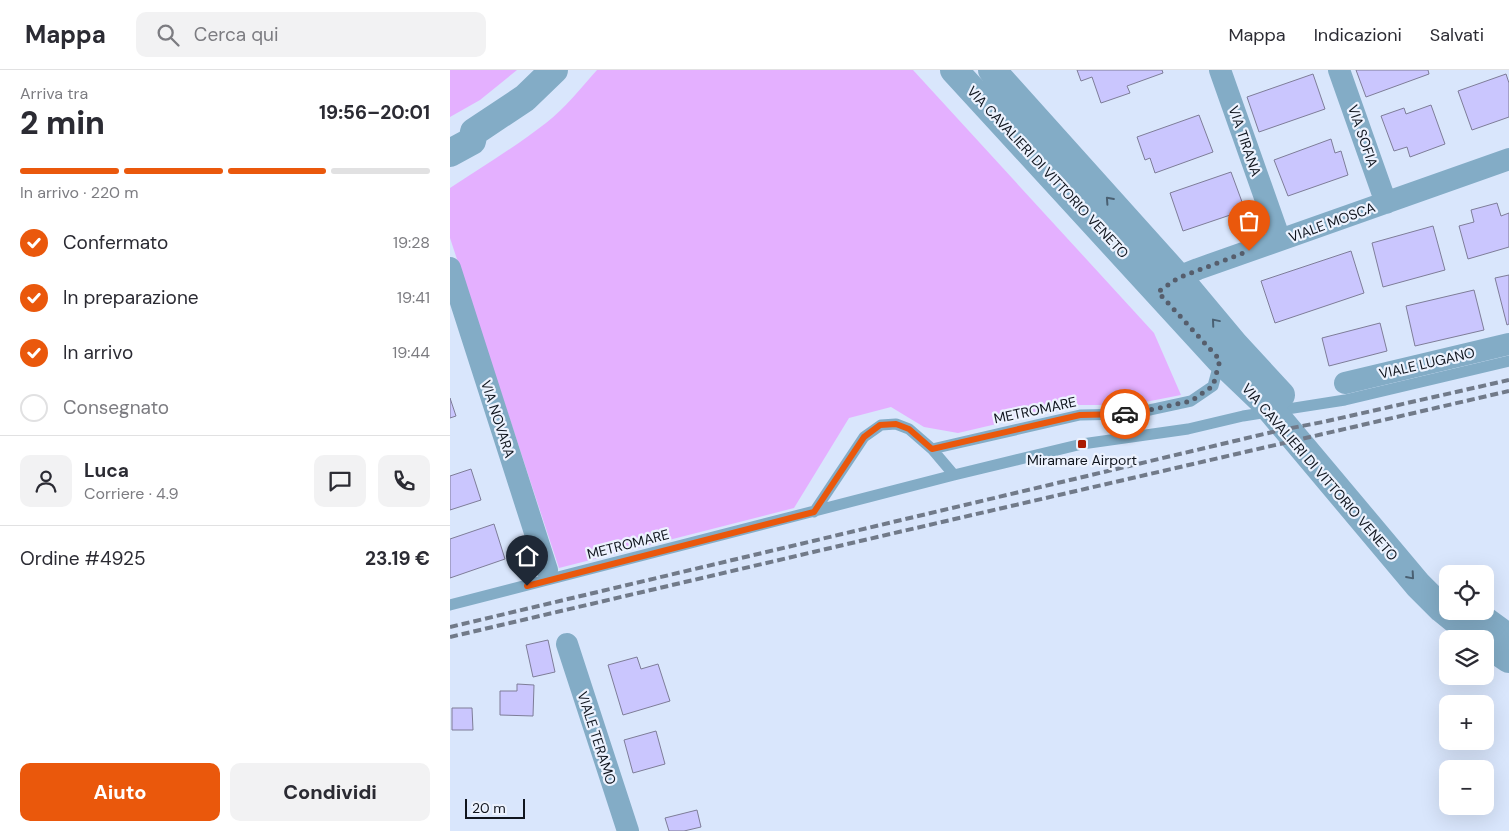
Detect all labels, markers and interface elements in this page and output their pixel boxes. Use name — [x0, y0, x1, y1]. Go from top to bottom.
search box — [136, 12, 486, 57]
text: Mappa — [25, 19, 106, 50]
icon: search — [154, 21, 182, 49]
text: Cerca qui — [194, 22, 279, 47]
text: Mappa — [1228, 23, 1286, 47]
text: Indicazioni — [1314, 23, 1402, 47]
text: Salvati — [1430, 23, 1484, 47]
street label: VIA CAVALIERI DI VITTORIO VENETO — [963, 82, 1133, 262]
text: Arriva tra — [20, 83, 88, 104]
text: 19:56–20:01 — [319, 100, 430, 125]
text: 2 min — [20, 102, 105, 144]
street label: VIA SOFIA — [1344, 102, 1382, 170]
street label: VIA TIRANA — [1225, 103, 1265, 179]
text: In arrivo · 220 m — [20, 182, 139, 203]
one-way arrow — [1105, 196, 1114, 205]
street label: VIALE MOSCA — [1286, 198, 1378, 246]
pin — [1228, 200, 1270, 251]
icon: bag — [1235, 207, 1263, 235]
icon: check — [20, 229, 48, 257]
text: Confermato — [63, 230, 168, 255]
text: 19:28 — [393, 232, 430, 253]
icon: check — [20, 284, 48, 312]
text: In preparazione — [63, 285, 199, 310]
text: 19:41 — [397, 287, 430, 308]
one-way arrow — [1213, 319, 1221, 328]
icon: check — [20, 339, 48, 367]
text: In arrivo — [63, 340, 133, 365]
text: 19:44 — [392, 342, 430, 363]
street label: VIALE LUGANO — [1377, 343, 1477, 383]
street label: VIA NOVARA — [477, 378, 519, 460]
street label: VIA CAVALIERI DI VITTORIO VENETO — [1238, 380, 1402, 564]
courier — [1100, 389, 1150, 439]
street label: METROMARE — [992, 392, 1078, 428]
text: Consegnato — [63, 395, 169, 420]
icon: car — [1111, 400, 1139, 428]
marker: Miramare Airport — [1076, 438, 1088, 450]
place label: Miramare Airport — [1027, 451, 1137, 469]
button: person — [20, 455, 72, 507]
button: chat — [314, 455, 366, 507]
button: phone — [378, 455, 430, 507]
text: Luca — [84, 458, 129, 483]
text: Corriere · 4.9 — [84, 483, 179, 504]
street label: METROMARE — [585, 525, 671, 563]
pin — [506, 535, 548, 586]
icon: home — [513, 542, 541, 570]
text: Ordine #4925 — [20, 546, 146, 571]
text: 23.19 € — [365, 546, 430, 571]
map controls — [1439, 565, 1494, 815]
button: locate — [1439, 565, 1494, 620]
one-way arrow — [1405, 570, 1414, 579]
button: layers — [1439, 630, 1494, 685]
street label: VIALE TERAMO — [573, 689, 621, 787]
button: + — [1439, 695, 1494, 750]
button: − — [1439, 760, 1494, 815]
button: Aiuto — [20, 763, 220, 821]
button: Condividi — [230, 763, 430, 821]
scale bar — [465, 796, 525, 819]
text: 20 m — [472, 799, 506, 817]

